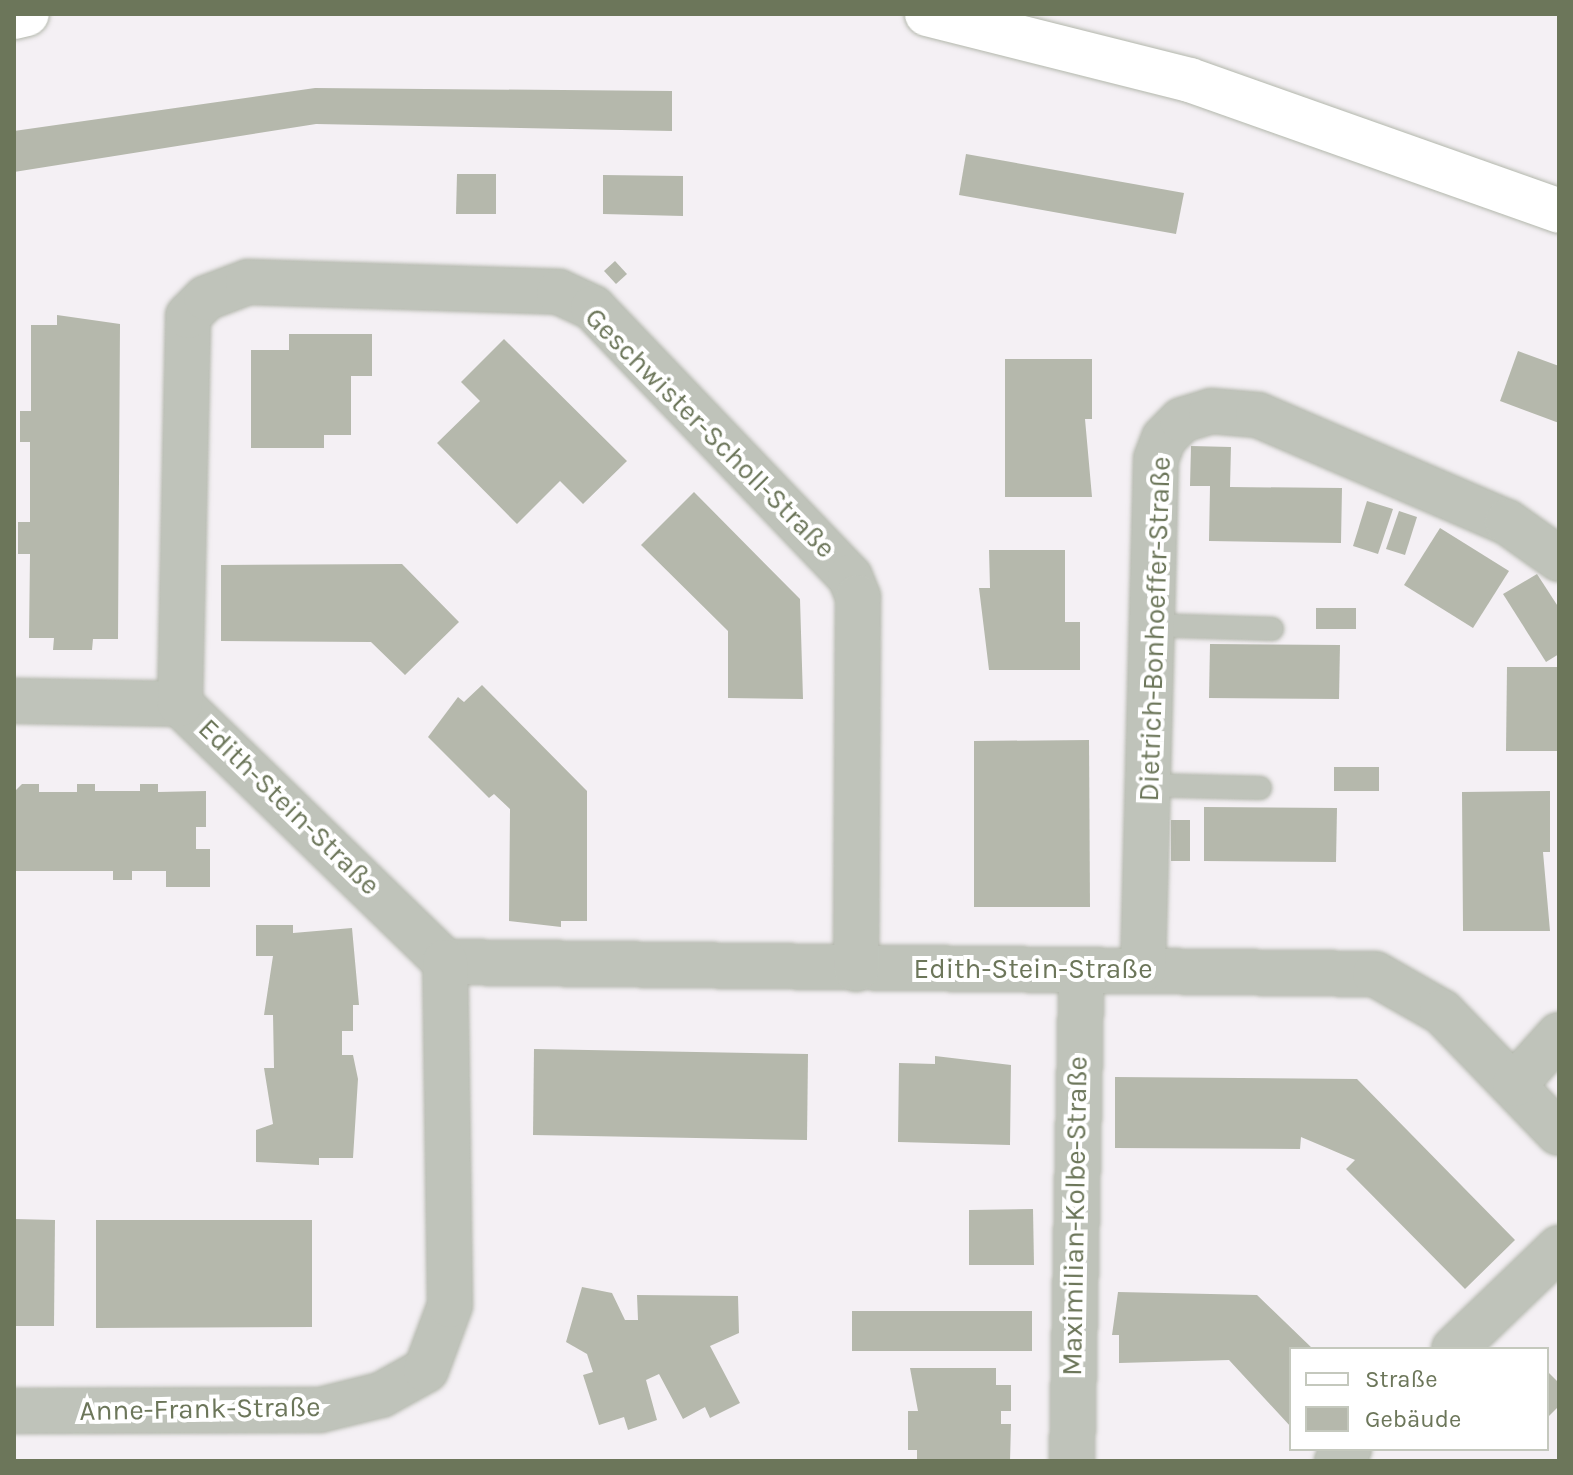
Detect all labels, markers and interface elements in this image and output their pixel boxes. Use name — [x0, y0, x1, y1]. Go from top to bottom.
street label: Geschwister-Scholl-Straße — [578, 301, 842, 565]
street label: Dietrich-Bonhoeffer-Straße — [1132, 456, 1178, 802]
street label: Edith-Stein-Straße — [191, 712, 387, 902]
street label: Edith-Stein-Straße — [913, 952, 1153, 986]
street label: Maximilian-Kolbe-Straße — [1055, 1056, 1095, 1376]
legend — [1289, 1347, 1549, 1451]
text: Straße — [1365, 1365, 1437, 1393]
street label: Anne-Frank-Straße — [79, 1390, 321, 1428]
text: Gebäude — [1365, 1405, 1461, 1433]

